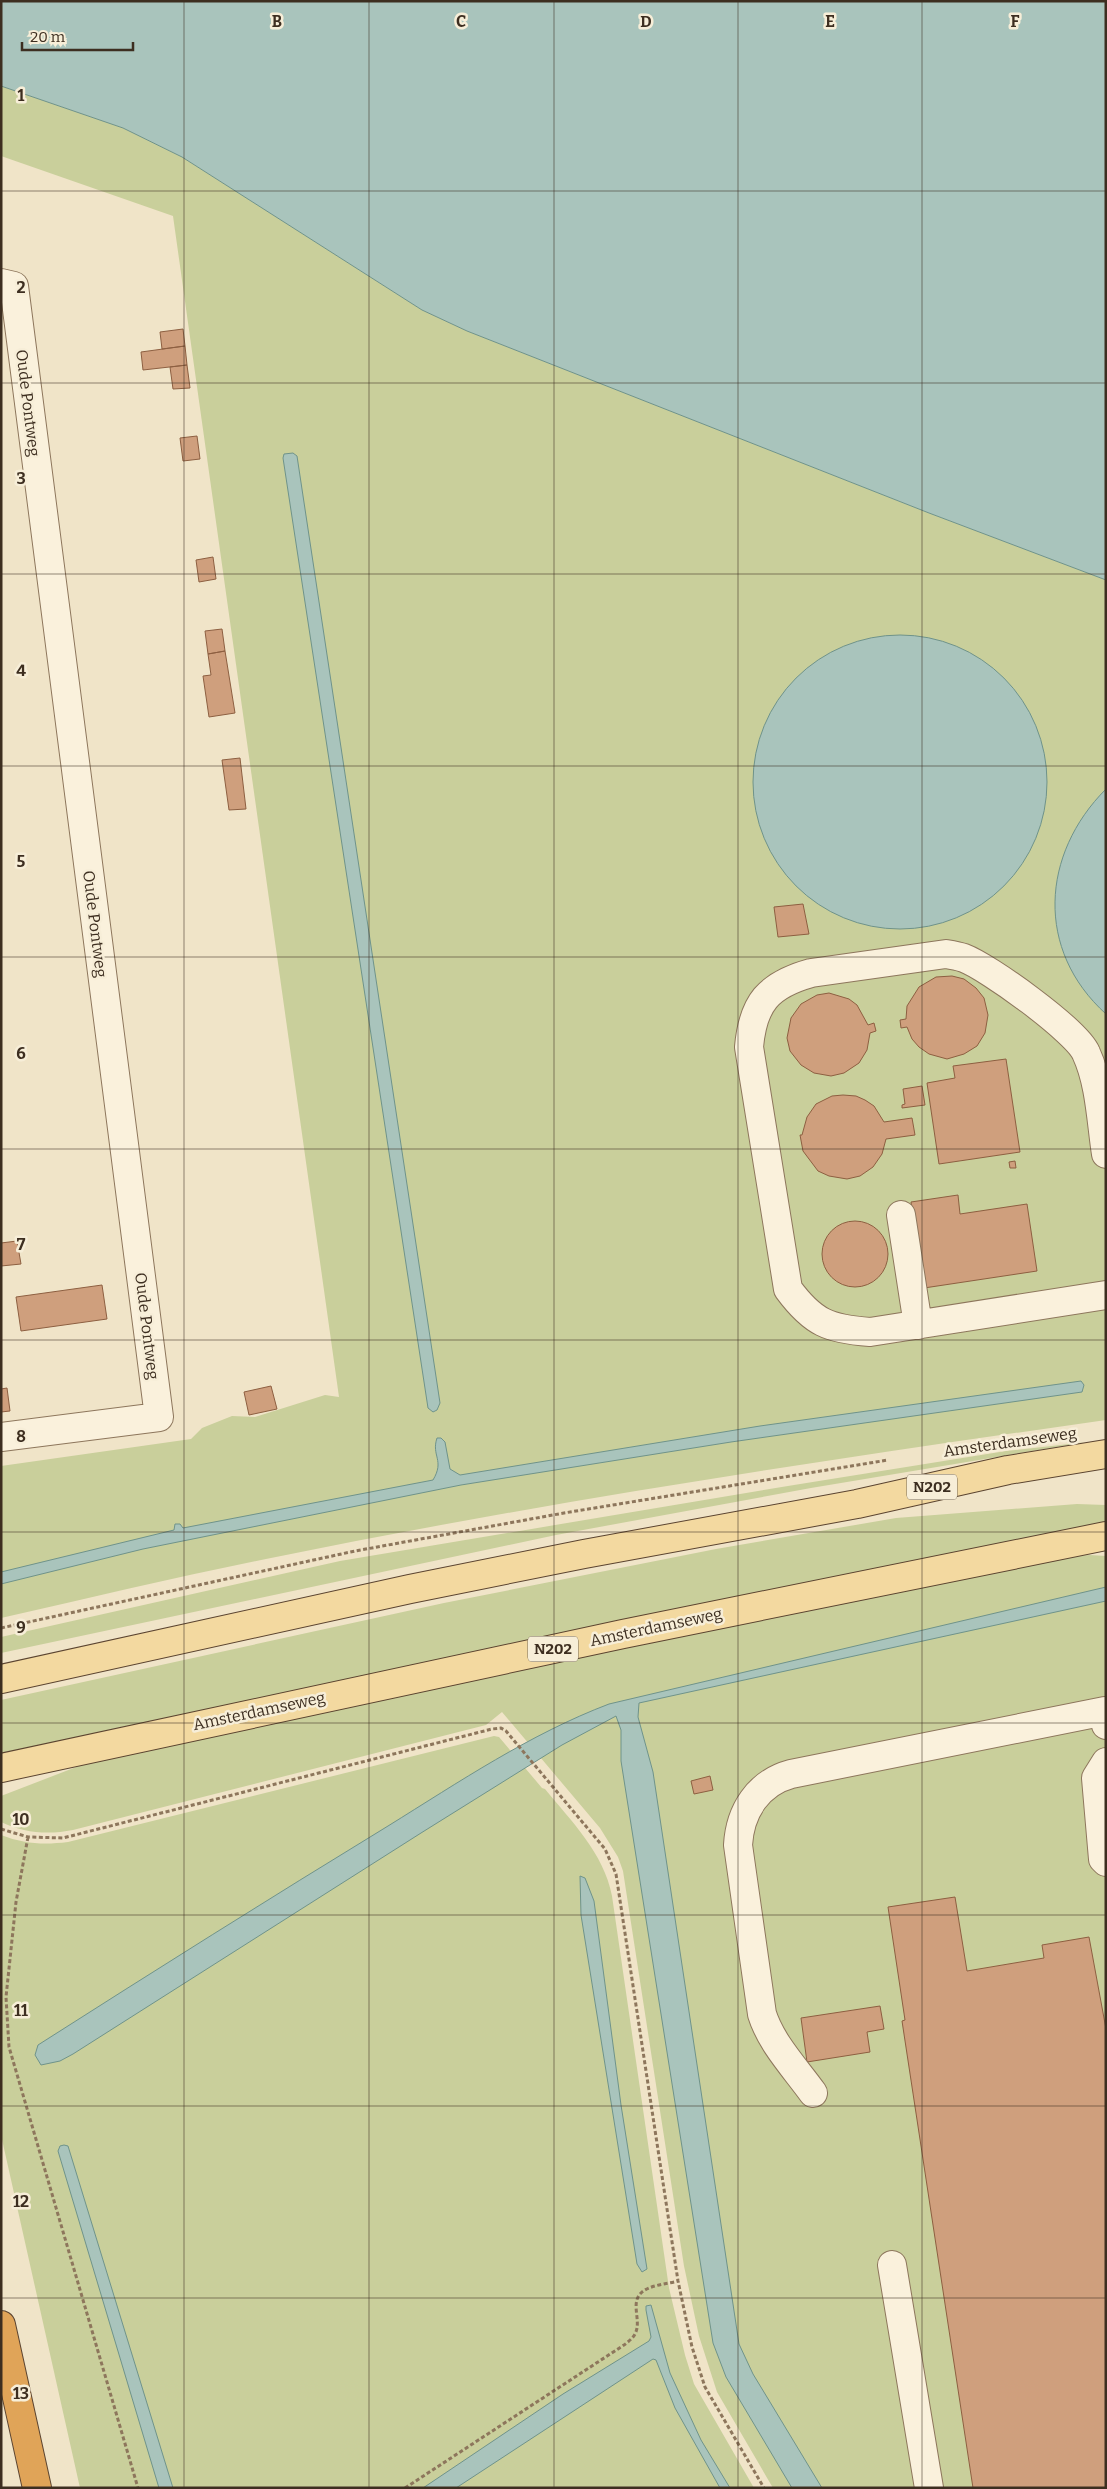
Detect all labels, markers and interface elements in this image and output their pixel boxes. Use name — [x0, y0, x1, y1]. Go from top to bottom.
text: B — [272, 12, 282, 31]
text: C — [456, 12, 466, 31]
text: D — [640, 12, 652, 31]
text: E — [825, 12, 835, 31]
text: F — [1011, 12, 1020, 31]
scale bar — [22, 20, 134, 52]
text: 20 m — [30, 28, 66, 46]
text: 1 — [18, 86, 25, 105]
text: 2 — [16, 278, 26, 297]
street label: Oude Pontweg — [12, 348, 44, 458]
text: 3 — [16, 469, 26, 488]
text: 4 — [16, 661, 26, 680]
text: 5 — [17, 852, 26, 871]
street label: Oude Pontweg — [79, 869, 111, 979]
text: 6 — [16, 1044, 26, 1063]
text: 7 — [17, 1235, 26, 1254]
street label: Oude Pontweg — [131, 1271, 163, 1381]
street label: Amsterdamseweg — [942, 1423, 1078, 1461]
text: 8 — [16, 1427, 26, 1446]
road number: N202 — [907, 1474, 957, 1500]
street label: Amsterdamseweg — [588, 1604, 724, 1650]
text: 9 — [16, 1618, 26, 1637]
road number: N202 — [528, 1636, 578, 1662]
street label: Amsterdamseweg — [191, 1688, 327, 1734]
text: 10 — [12, 1810, 30, 1829]
text: 11 — [14, 2001, 28, 2020]
text: 12 — [13, 2192, 29, 2211]
text: 13 — [13, 2384, 29, 2403]

